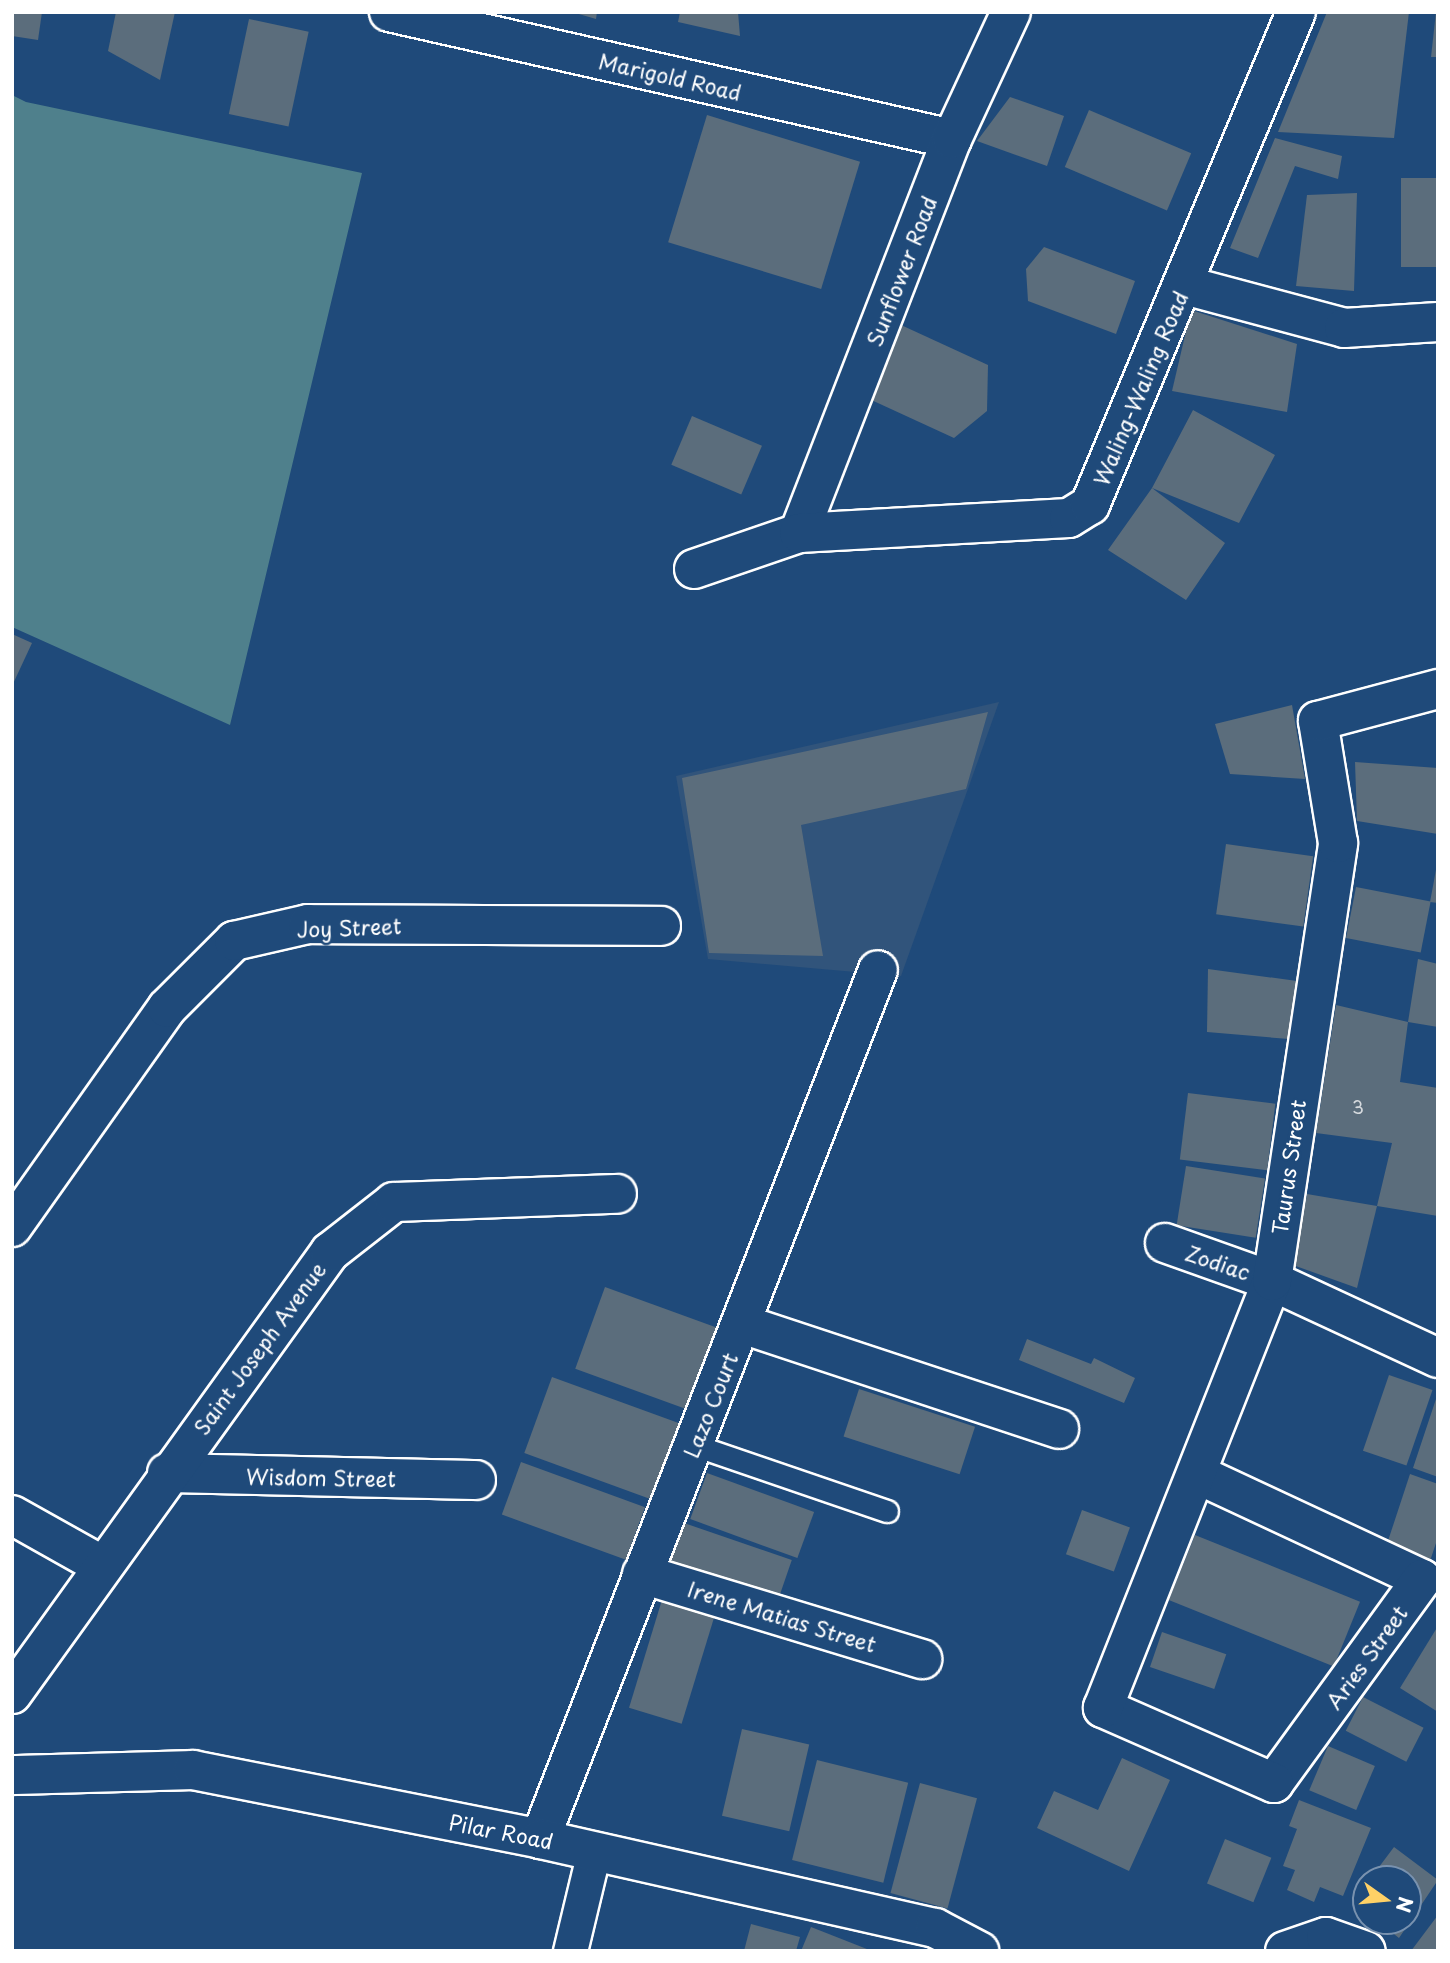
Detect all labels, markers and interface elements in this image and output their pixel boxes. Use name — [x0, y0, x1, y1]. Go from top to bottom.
street label: Marigold Road — [596, 47, 744, 105]
street label: Sunflower Road — [861, 192, 941, 350]
street label: Waling-Waling Road — [1088, 288, 1192, 488]
street label: Joy Street — [296, 913, 402, 941]
house number: 3 — [1352, 1096, 1364, 1118]
street label: Taurus Street — [1266, 1098, 1310, 1236]
street label: Zodiac — [1183, 1239, 1253, 1285]
street label: Saint Joseph Avenue — [188, 1257, 330, 1439]
street label: Lazo Court — [678, 1349, 742, 1461]
street label: Wisdom Street — [246, 1463, 396, 1491]
street label: Irene Matias Street — [684, 1575, 880, 1657]
street label: Aries Street — [1320, 1600, 1412, 1714]
street label: Pilar Road — [447, 1809, 555, 1853]
north arrow — [1352, 1865, 1422, 1935]
text: N — [1390, 1894, 1421, 1916]

